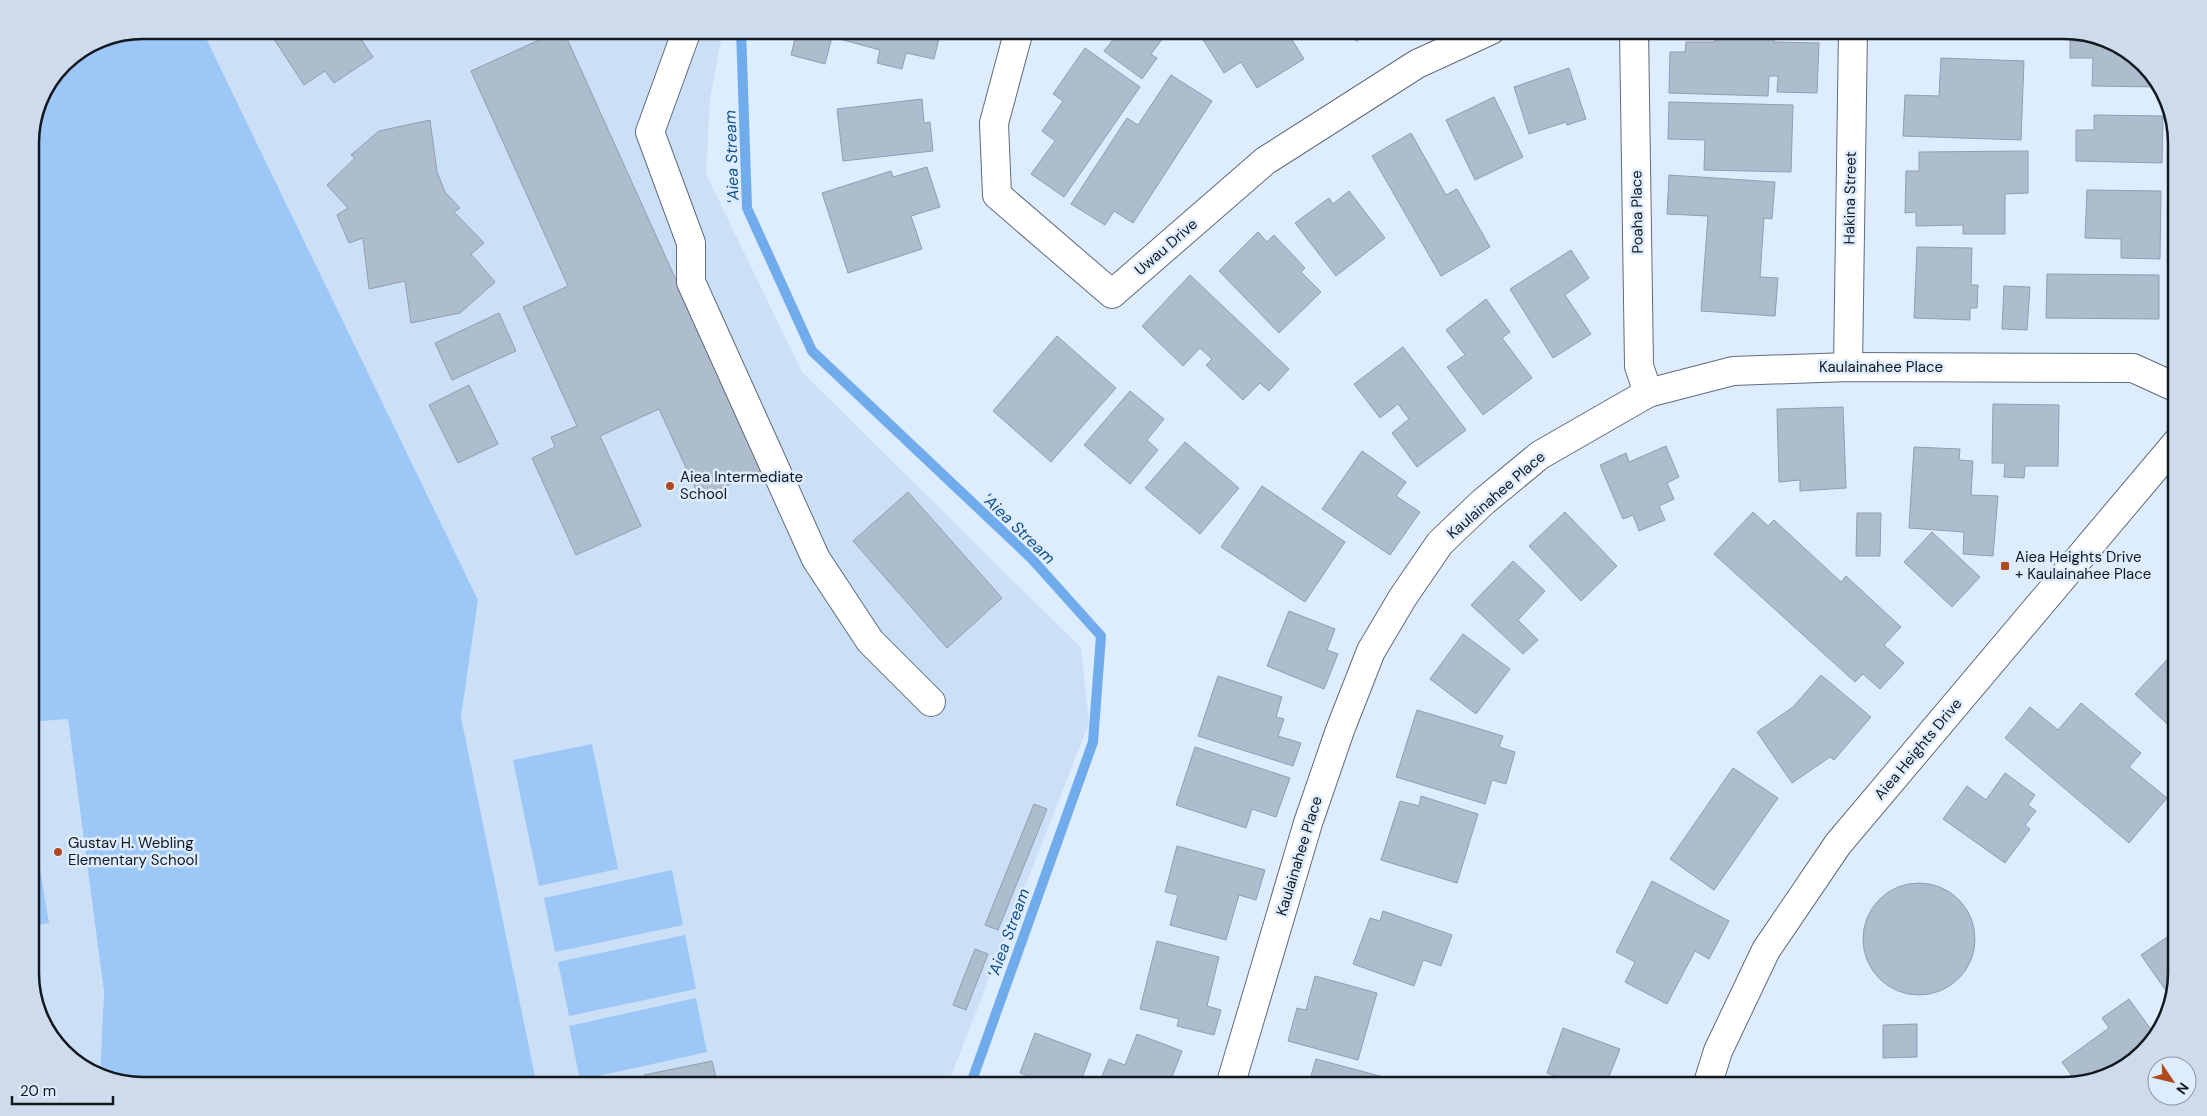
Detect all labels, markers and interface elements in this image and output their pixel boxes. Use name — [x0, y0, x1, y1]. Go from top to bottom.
water label: ʻAiea Stream — [719, 110, 744, 204]
street label: Hakina Street — [1839, 151, 1861, 245]
street label: Poaha Place — [1626, 170, 1648, 254]
street label: Uwau Drive — [1130, 214, 1202, 280]
street label: Kaulainahee Place — [1819, 357, 1943, 377]
street label: Kaulainahee Place — [1443, 447, 1549, 543]
place label: Aiea Intermediate School — [680, 467, 803, 504]
marker: Aiea Intermediate School — [664, 480, 676, 492]
water label: ʻAiea Stream — [978, 488, 1060, 568]
place label: Aiea Heights Drive + Kaulainahee Place — [2015, 547, 2151, 584]
marker: Aiea Heights Drive + Kaulainahee Place — [1999, 560, 2011, 572]
street label: Aiea Heights Drive — [1870, 694, 1966, 804]
street label: Kaulainahee Place — [1271, 794, 1327, 918]
place label: Gustav H. Webling Elementary School — [68, 833, 198, 870]
marker: Gustav H. Webling Elementary School — [52, 846, 64, 858]
water label: ʻAiea Stream — [983, 886, 1034, 981]
north arrow — [2147, 1056, 2197, 1106]
scale bar — [12, 1074, 114, 1106]
text: N — [2172, 1079, 2193, 1098]
text: 20 m — [20, 1081, 56, 1101]

